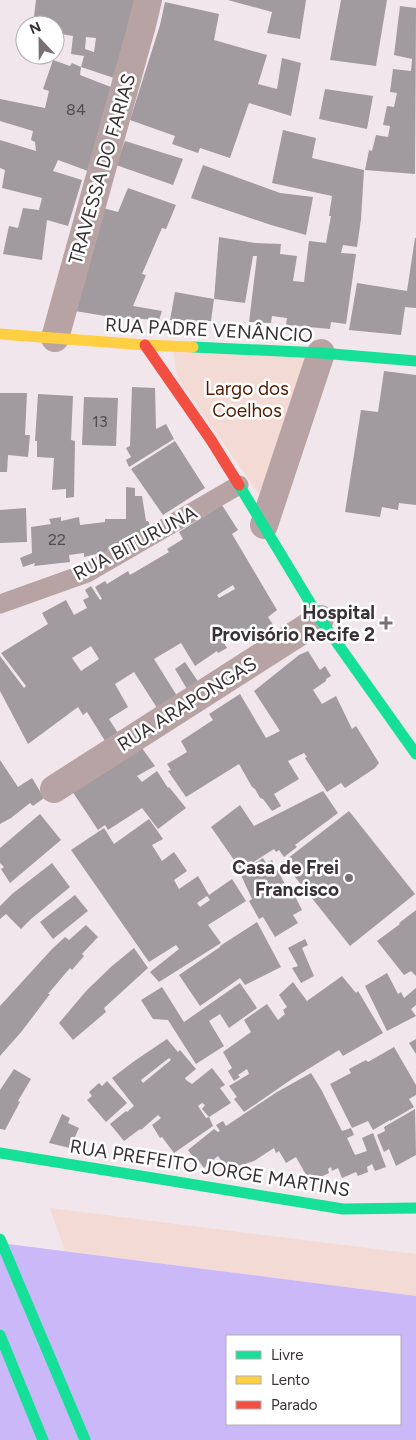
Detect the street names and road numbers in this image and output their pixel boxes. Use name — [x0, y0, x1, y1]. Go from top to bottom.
street label: TRAVESSA DO FARIAS — [64, 71, 140, 267]
street label: RUA PADRE VENÂNCIO — [105, 313, 313, 347]
street label: RUA BITURUNA — [69, 501, 201, 585]
street label: RUA ARAPONGAS — [113, 652, 261, 756]
street label: RUA PREFEITO JORGE MARTINS — [68, 1134, 352, 1202]

